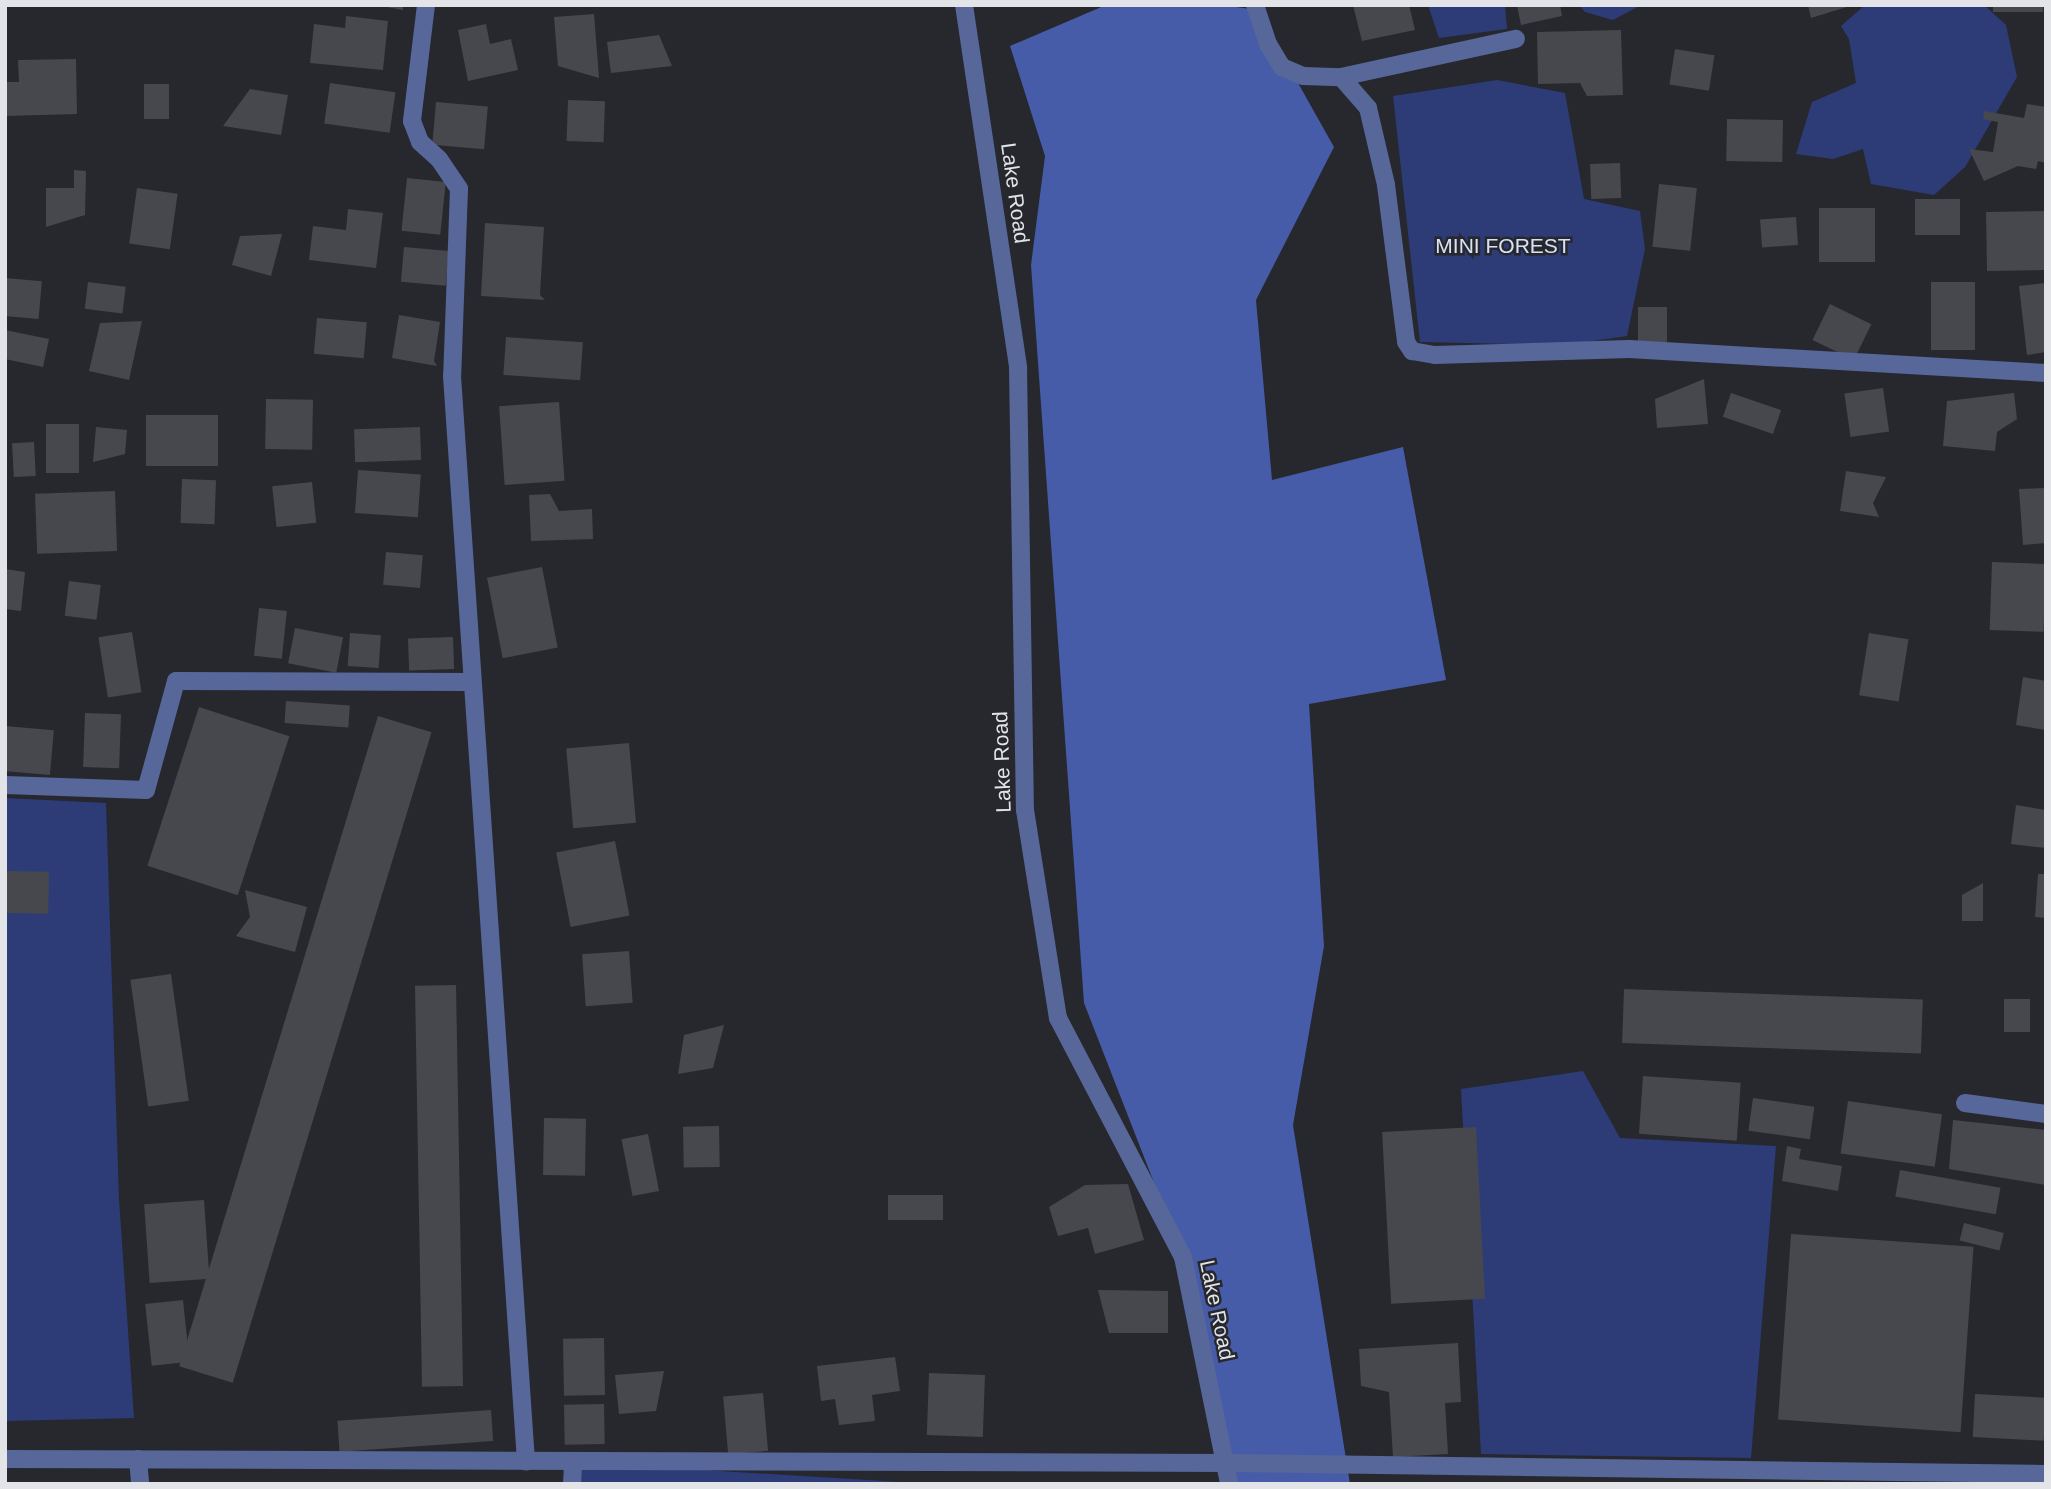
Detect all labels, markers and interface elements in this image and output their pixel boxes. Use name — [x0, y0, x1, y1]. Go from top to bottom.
street label: Lake Road — [995, 141, 1035, 245]
park label: MINI FOREST — [1435, 233, 1571, 259]
street label: Lake Road — [988, 711, 1016, 813]
street label: Lake Road — [1194, 1258, 1240, 1362]

